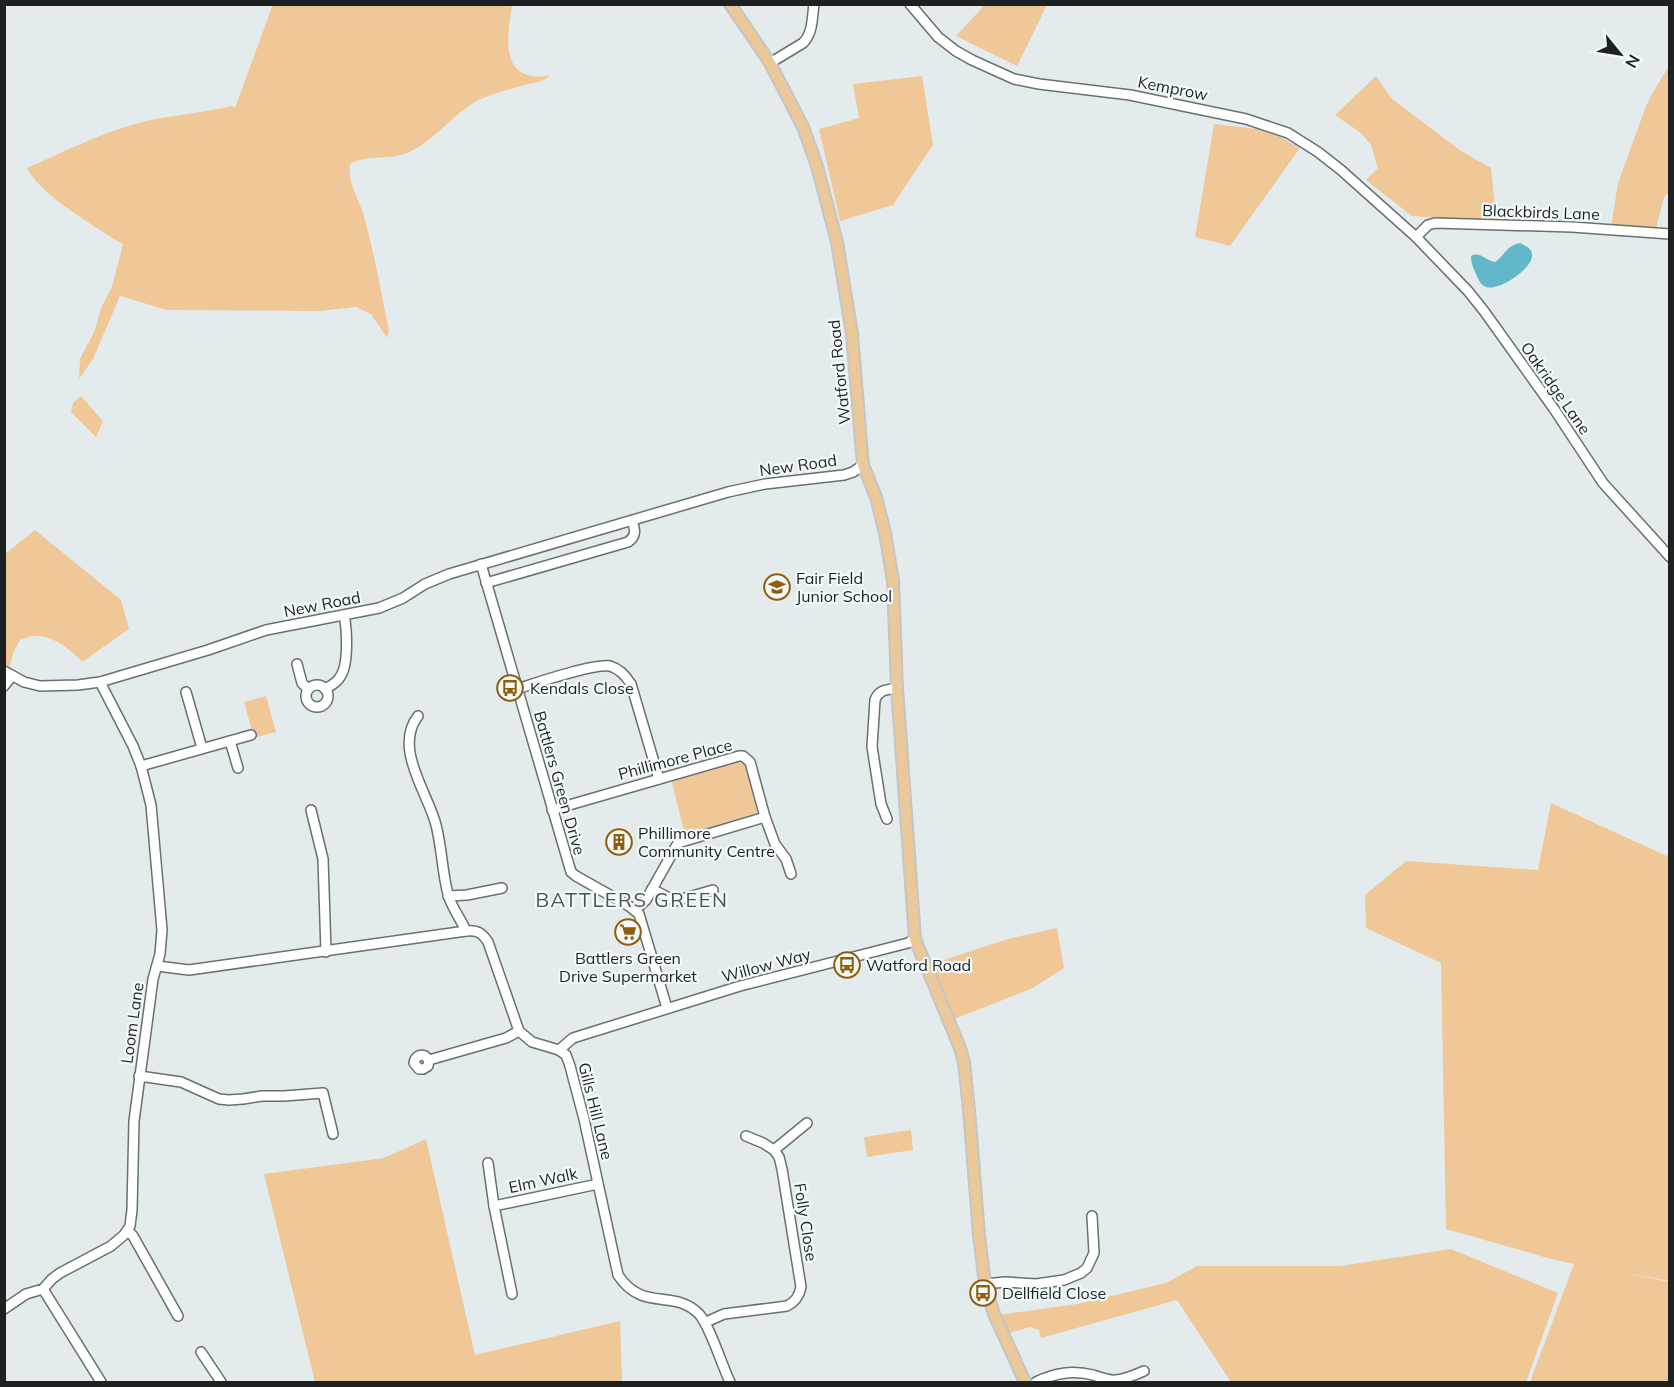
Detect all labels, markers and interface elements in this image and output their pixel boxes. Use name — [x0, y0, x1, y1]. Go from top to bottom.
north arrow — [1590, 24, 1650, 84]
text: N — [1621, 51, 1645, 72]
street label: Kemprow — [1136, 71, 1210, 105]
street label: Blackbirds Lane — [1482, 200, 1600, 224]
street label: Watford Road — [824, 319, 854, 425]
street label: Oakridge Lane — [1517, 338, 1595, 438]
street label: New Road — [758, 450, 838, 480]
place label: Fair Field Junior School — [796, 568, 892, 606]
school or university icon: Fair Field Junior School — [762, 572, 792, 602]
street label: New Road — [282, 587, 362, 621]
bus stop icon: Kendals Close — [495, 673, 525, 703]
place label: Kendals Close — [530, 678, 634, 698]
street label: Battlers Green Drive — [530, 709, 590, 857]
street label: Phillimore Place — [616, 734, 734, 784]
place label: Phillimore Community Centre — [638, 823, 775, 861]
building icon: Phillimore Community Centre — [604, 827, 634, 857]
district label: BATTLERS GREEN — [535, 887, 729, 912]
supermarket icon: Battlers Green Drive Supermarket — [613, 917, 643, 947]
street label: Willow Way — [719, 943, 813, 986]
place label: Battlers Green Drive Supermarket — [559, 948, 697, 986]
bus stop icon: Watford Road — [832, 950, 862, 980]
place label: Watford Road — [866, 955, 971, 975]
street label: Loom Lane — [116, 981, 148, 1065]
street label: Gills Hill Lane — [574, 1060, 618, 1162]
street label: Elm Walk — [507, 1163, 580, 1197]
street label: Folly Close — [790, 1182, 822, 1262]
bus stop icon: Dellfield Close — [968, 1278, 998, 1308]
place label: Dellfield Close — [1002, 1283, 1106, 1303]

